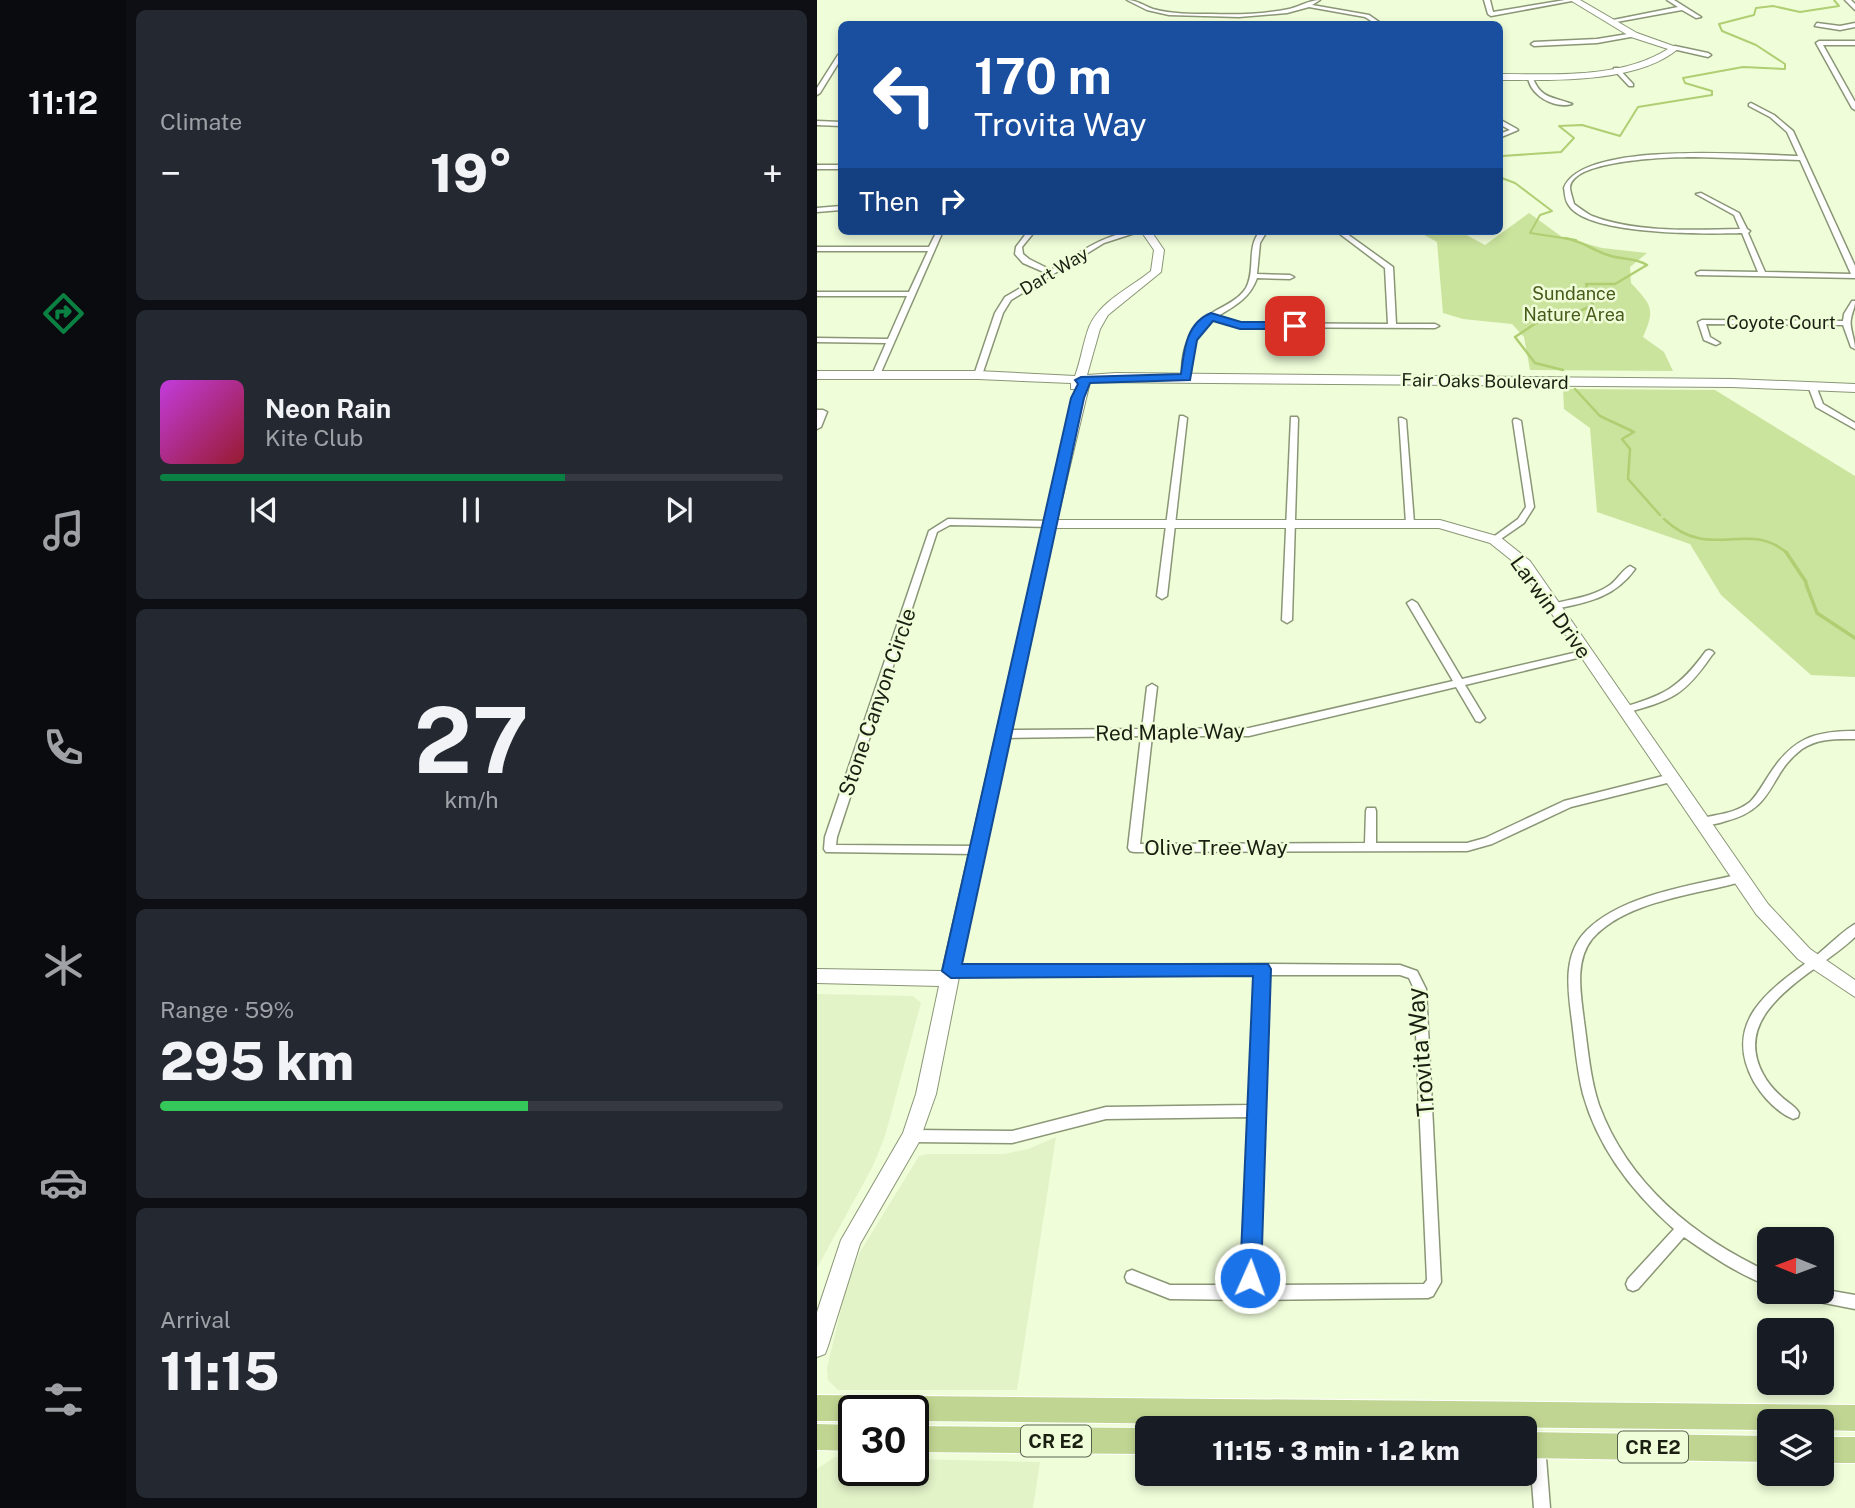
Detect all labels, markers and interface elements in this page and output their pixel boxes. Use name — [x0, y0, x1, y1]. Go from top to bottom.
text: 170 m — [974, 47, 1112, 105]
icon: left — [859, 49, 950, 140]
text: 11:12 — [28, 84, 98, 121]
text: Trovita Way — [974, 106, 1147, 143]
text: Climate — [160, 108, 242, 135]
text: 19° — [430, 143, 513, 204]
text: − — [160, 151, 181, 196]
text: + — [762, 151, 783, 196]
icon: right — [933, 182, 971, 220]
text: Then — [859, 186, 919, 217]
street label: Dart Way — [1016, 242, 1092, 300]
park label: Sundance Nature Area — [1523, 283, 1625, 325]
icon: directions — [39, 289, 88, 338]
pin — [1265, 296, 1325, 356]
icon: arrive — [1276, 307, 1314, 345]
street label: Coyote Court — [1726, 312, 1836, 333]
street label: Fair Oaks Boulevard — [1401, 369, 1569, 393]
text: Neon Rain — [265, 393, 391, 424]
text: Kite Club — [265, 424, 363, 451]
icon: previous — [245, 491, 283, 529]
icon: pause — [452, 491, 490, 529]
icon: next — [660, 491, 698, 529]
icon: music — [39, 506, 88, 555]
street label: Larwin Drive — [1505, 551, 1597, 663]
street label: Stone Canyon Circle — [833, 605, 921, 799]
text: 27 — [414, 687, 529, 793]
street label: Red Maple Way — [1095, 718, 1245, 746]
icon: phone — [39, 723, 88, 772]
text: km/h — [444, 786, 499, 813]
street label: Olive Tree Way — [1144, 835, 1288, 860]
icon: climate — [39, 941, 88, 990]
street label: Trovita Way — [1400, 986, 1440, 1118]
text: Range · 59% — [160, 996, 294, 1023]
text: 295 km — [160, 1031, 354, 1092]
icon: car — [39, 1158, 88, 1207]
north arrow — [1757, 1227, 1834, 1304]
map controls — [1757, 1227, 1834, 1486]
position arrow — [1213, 1241, 1287, 1315]
text: Arrival — [160, 1306, 231, 1333]
button: sound — [1757, 1318, 1834, 1395]
text: 11:15 — [160, 1341, 279, 1402]
icon: filters — [39, 1375, 88, 1424]
speed limit sign: 30 — [838, 1395, 929, 1486]
button: layers — [1757, 1409, 1834, 1486]
road number: CR E2 — [1021, 1426, 1091, 1456]
road number: CR E2 — [1618, 1432, 1688, 1462]
text: 11:15 · 3 min · 1.2 km — [1212, 1435, 1460, 1466]

